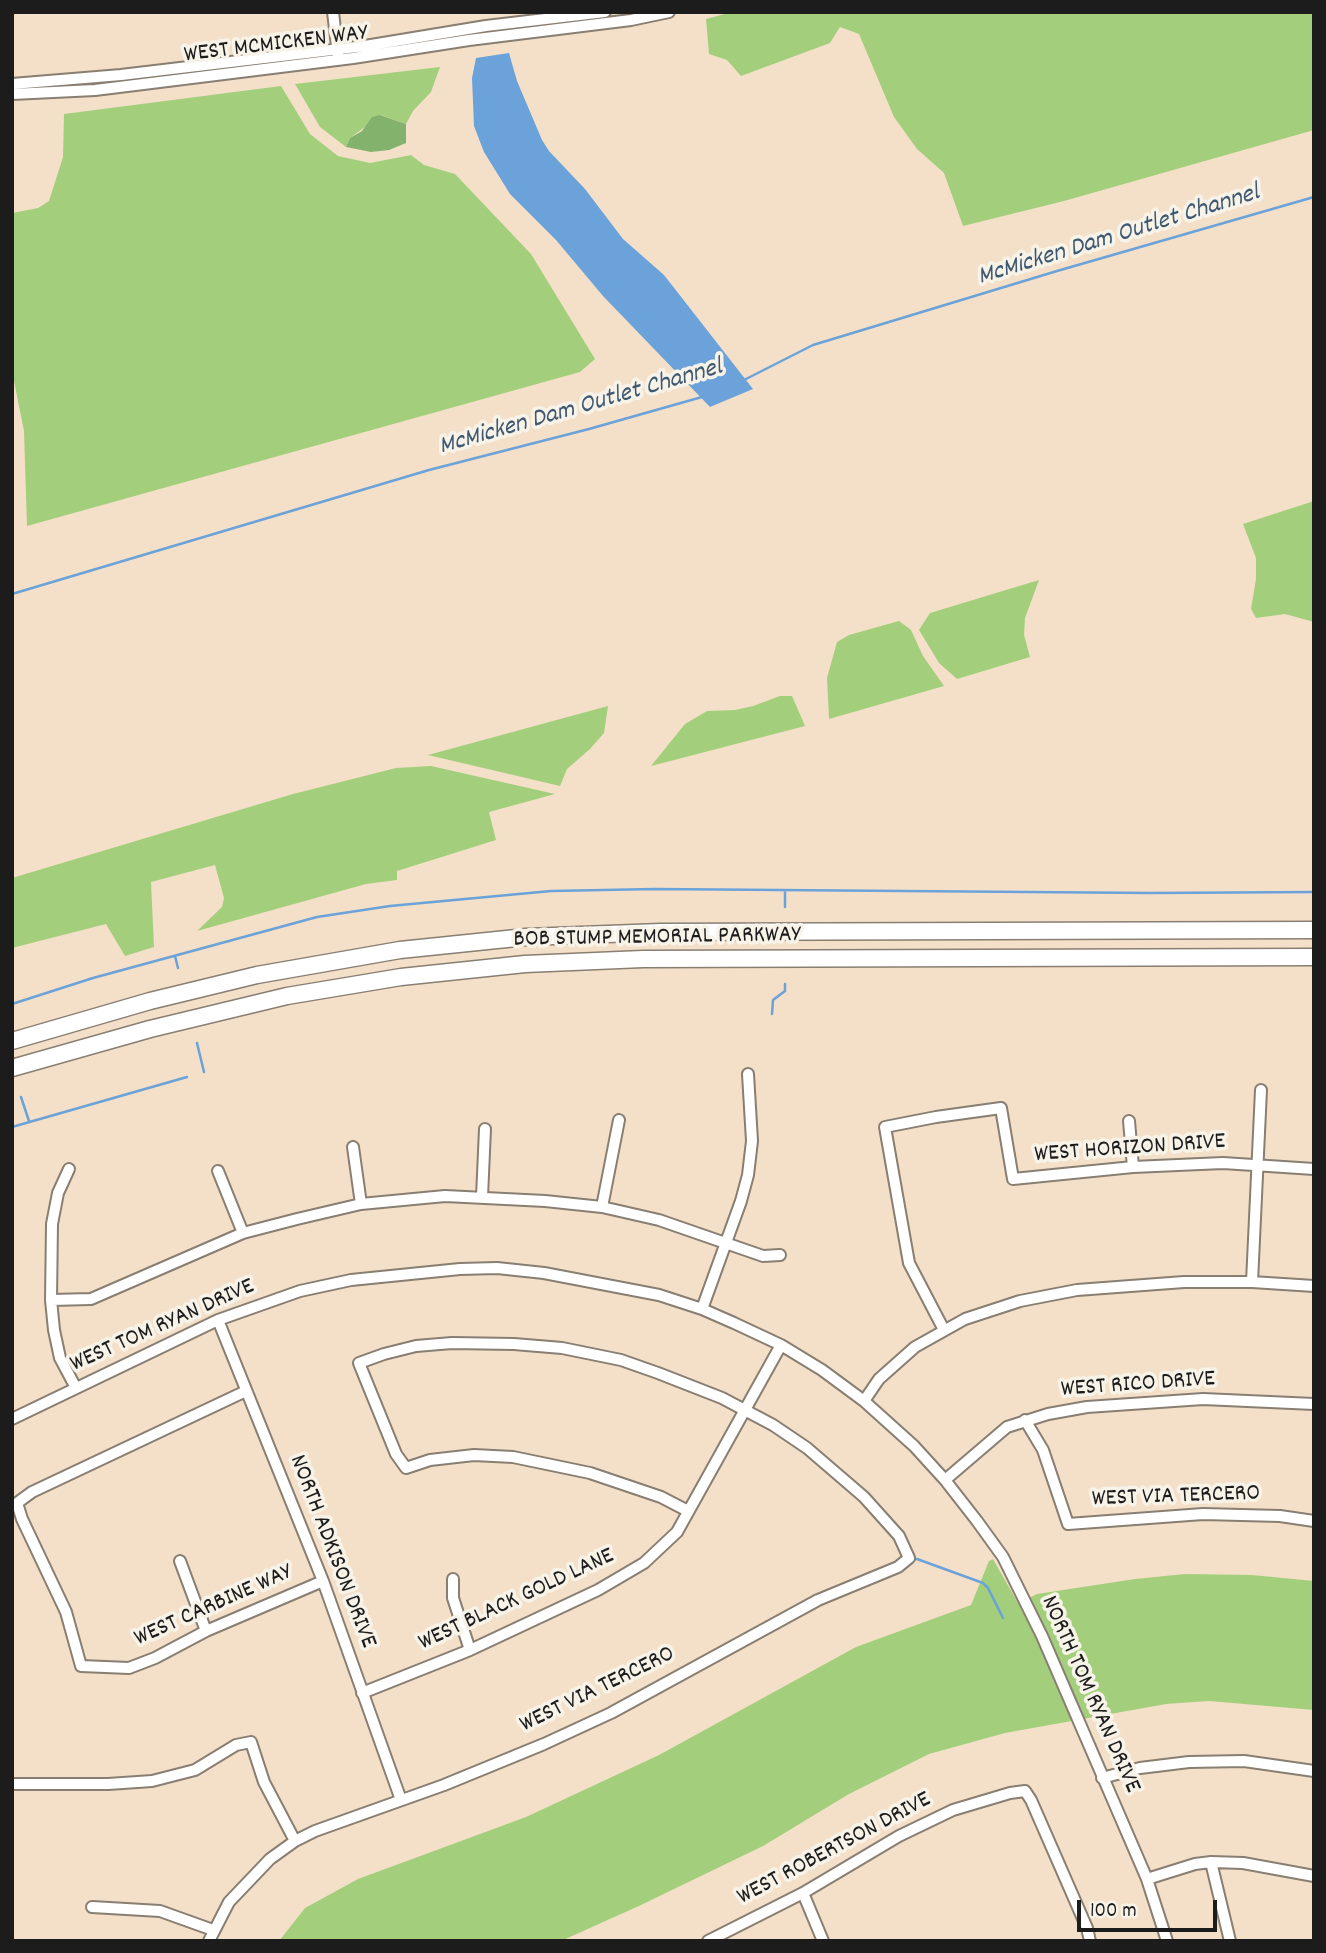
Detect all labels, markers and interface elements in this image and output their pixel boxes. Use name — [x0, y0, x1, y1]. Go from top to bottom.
street label: WEST MCMICKEN WAY — [183, 20, 369, 72]
water label: McMicken Dam Outlet Channel — [974, 179, 1264, 295]
water label: McMicken Dam Outlet Channel — [436, 354, 726, 464]
street label: BOB STUMP MEMORIAL PARKWAY — [513, 922, 801, 956]
street label: WEST HORIZON DRIVE — [1034, 1129, 1226, 1171]
street label: WEST TOM RYAN DRIVE — [67, 1274, 259, 1380]
street label: WEST RICO DRIVE — [1060, 1366, 1216, 1406]
street label: NORTH ADKISON DRIVE — [281, 1451, 381, 1653]
street label: WEST VIA TERCERO — [1091, 1481, 1261, 1515]
street label: WEST BLACK GOLD LANE — [415, 1543, 619, 1659]
street label: WEST CARBINE WAY — [131, 1559, 297, 1655]
street label: NORTH TOM RYAN DRIVE — [1033, 1592, 1145, 1798]
street label: WEST VIA TERCERO — [516, 1641, 680, 1741]
street label: WEST ROBERTSON DRIVE — [733, 1787, 937, 1913]
scale bar — [1081, 1886, 1221, 1930]
text: 100 m — [1090, 1897, 1137, 1927]

